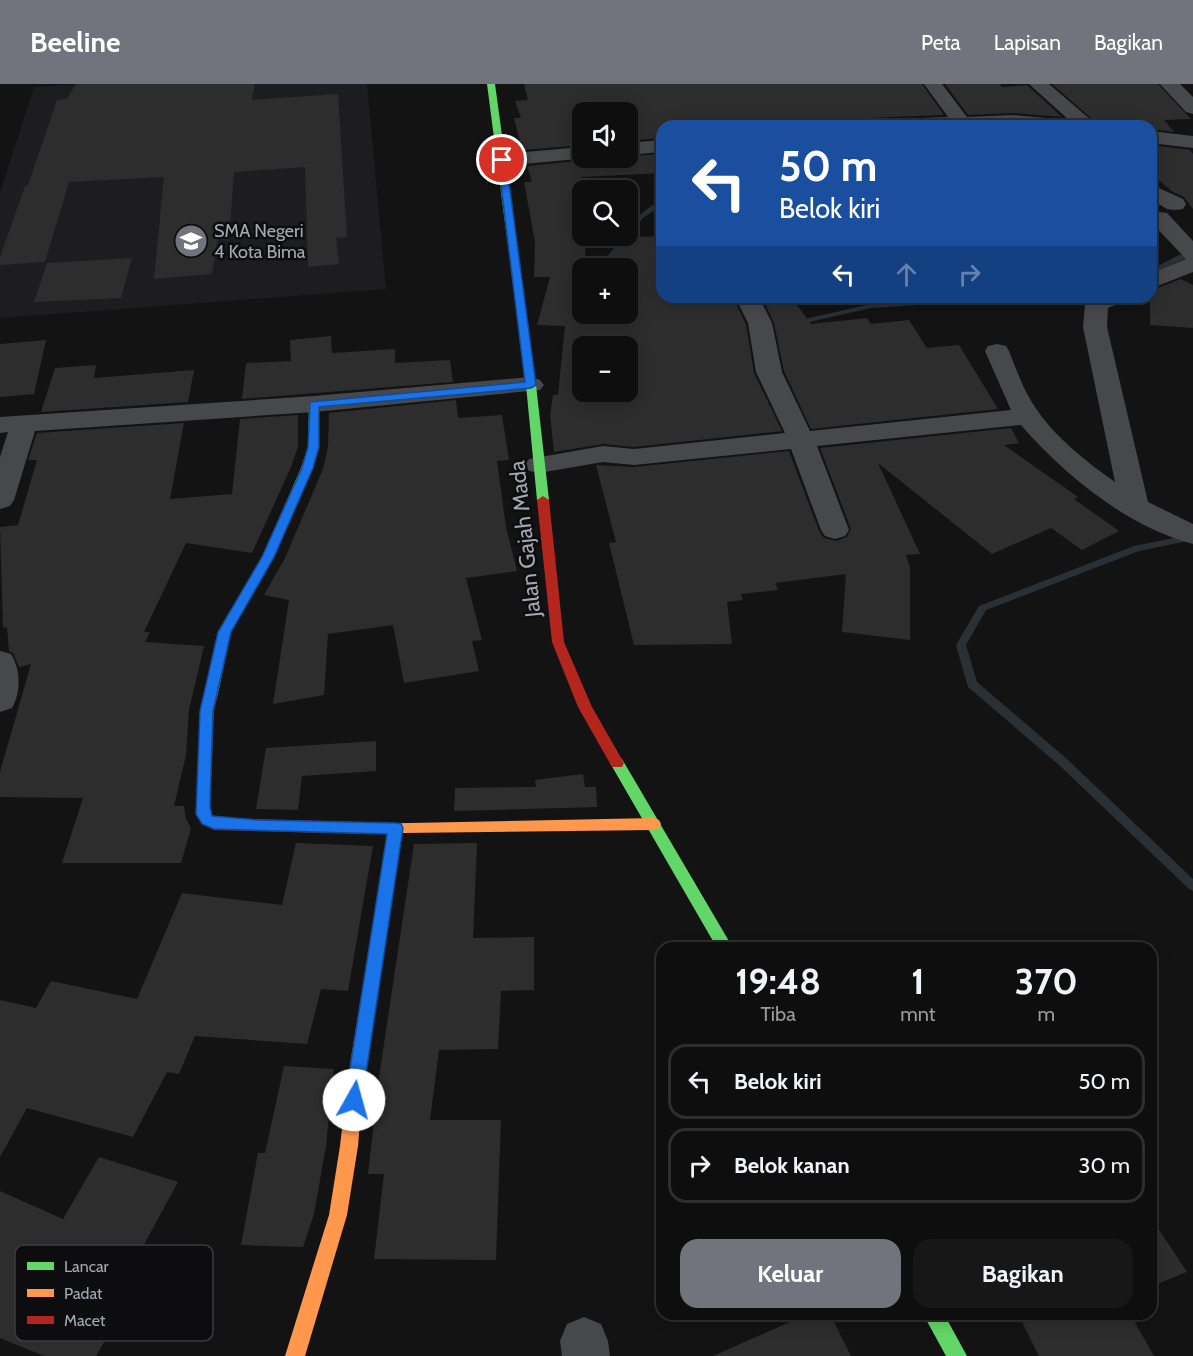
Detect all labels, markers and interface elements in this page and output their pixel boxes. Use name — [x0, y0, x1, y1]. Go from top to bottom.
text: Beeline — [30, 25, 120, 59]
text: Peta — [921, 30, 961, 55]
text: Lapisan — [994, 30, 1061, 55]
text: Bagikan — [1094, 30, 1163, 55]
map controls — [572, 102, 638, 402]
button: sound — [572, 102, 638, 168]
pin — [476, 134, 527, 185]
text: 50 m — [779, 140, 877, 192]
icon: arrive — [485, 143, 518, 176]
icon: left — [680, 144, 758, 222]
button: search — [572, 180, 638, 246]
text: Belok kiri — [779, 192, 880, 225]
place label: SMA Negeri 4 Kota Bima — [214, 220, 306, 263]
school or university icon: SMA Negeri 4 Kota Bima — [173, 223, 209, 259]
button: + — [572, 258, 638, 324]
icon: left — [827, 258, 860, 291]
icon: ahead — [890, 258, 923, 291]
icon: right — [953, 258, 986, 291]
button: − — [572, 336, 638, 402]
street label: Jalan Gajah Mada — [503, 459, 547, 620]
text: 19:48 — [735, 959, 821, 1003]
text: 1 — [911, 959, 925, 1003]
text: 370 — [1015, 959, 1078, 1003]
text: Tiba — [760, 1002, 796, 1026]
text: mnt — [900, 1002, 936, 1026]
text: m — [1037, 1002, 1055, 1026]
icon: left — [683, 1065, 716, 1098]
position arrow — [322, 1068, 386, 1132]
text: Belok kiri — [734, 1068, 821, 1095]
text: 50 m — [1078, 1068, 1130, 1095]
icon: right — [683, 1149, 716, 1182]
text: Belok kanan — [734, 1152, 850, 1179]
text: 30 m — [1078, 1152, 1130, 1179]
button: Keluar — [680, 1239, 901, 1308]
button: Bagikan — [913, 1239, 1133, 1308]
legend — [15, 1245, 213, 1341]
text: Lancar — [64, 1257, 110, 1276]
text: Padat — [64, 1284, 103, 1303]
text: Macet — [64, 1311, 106, 1330]

